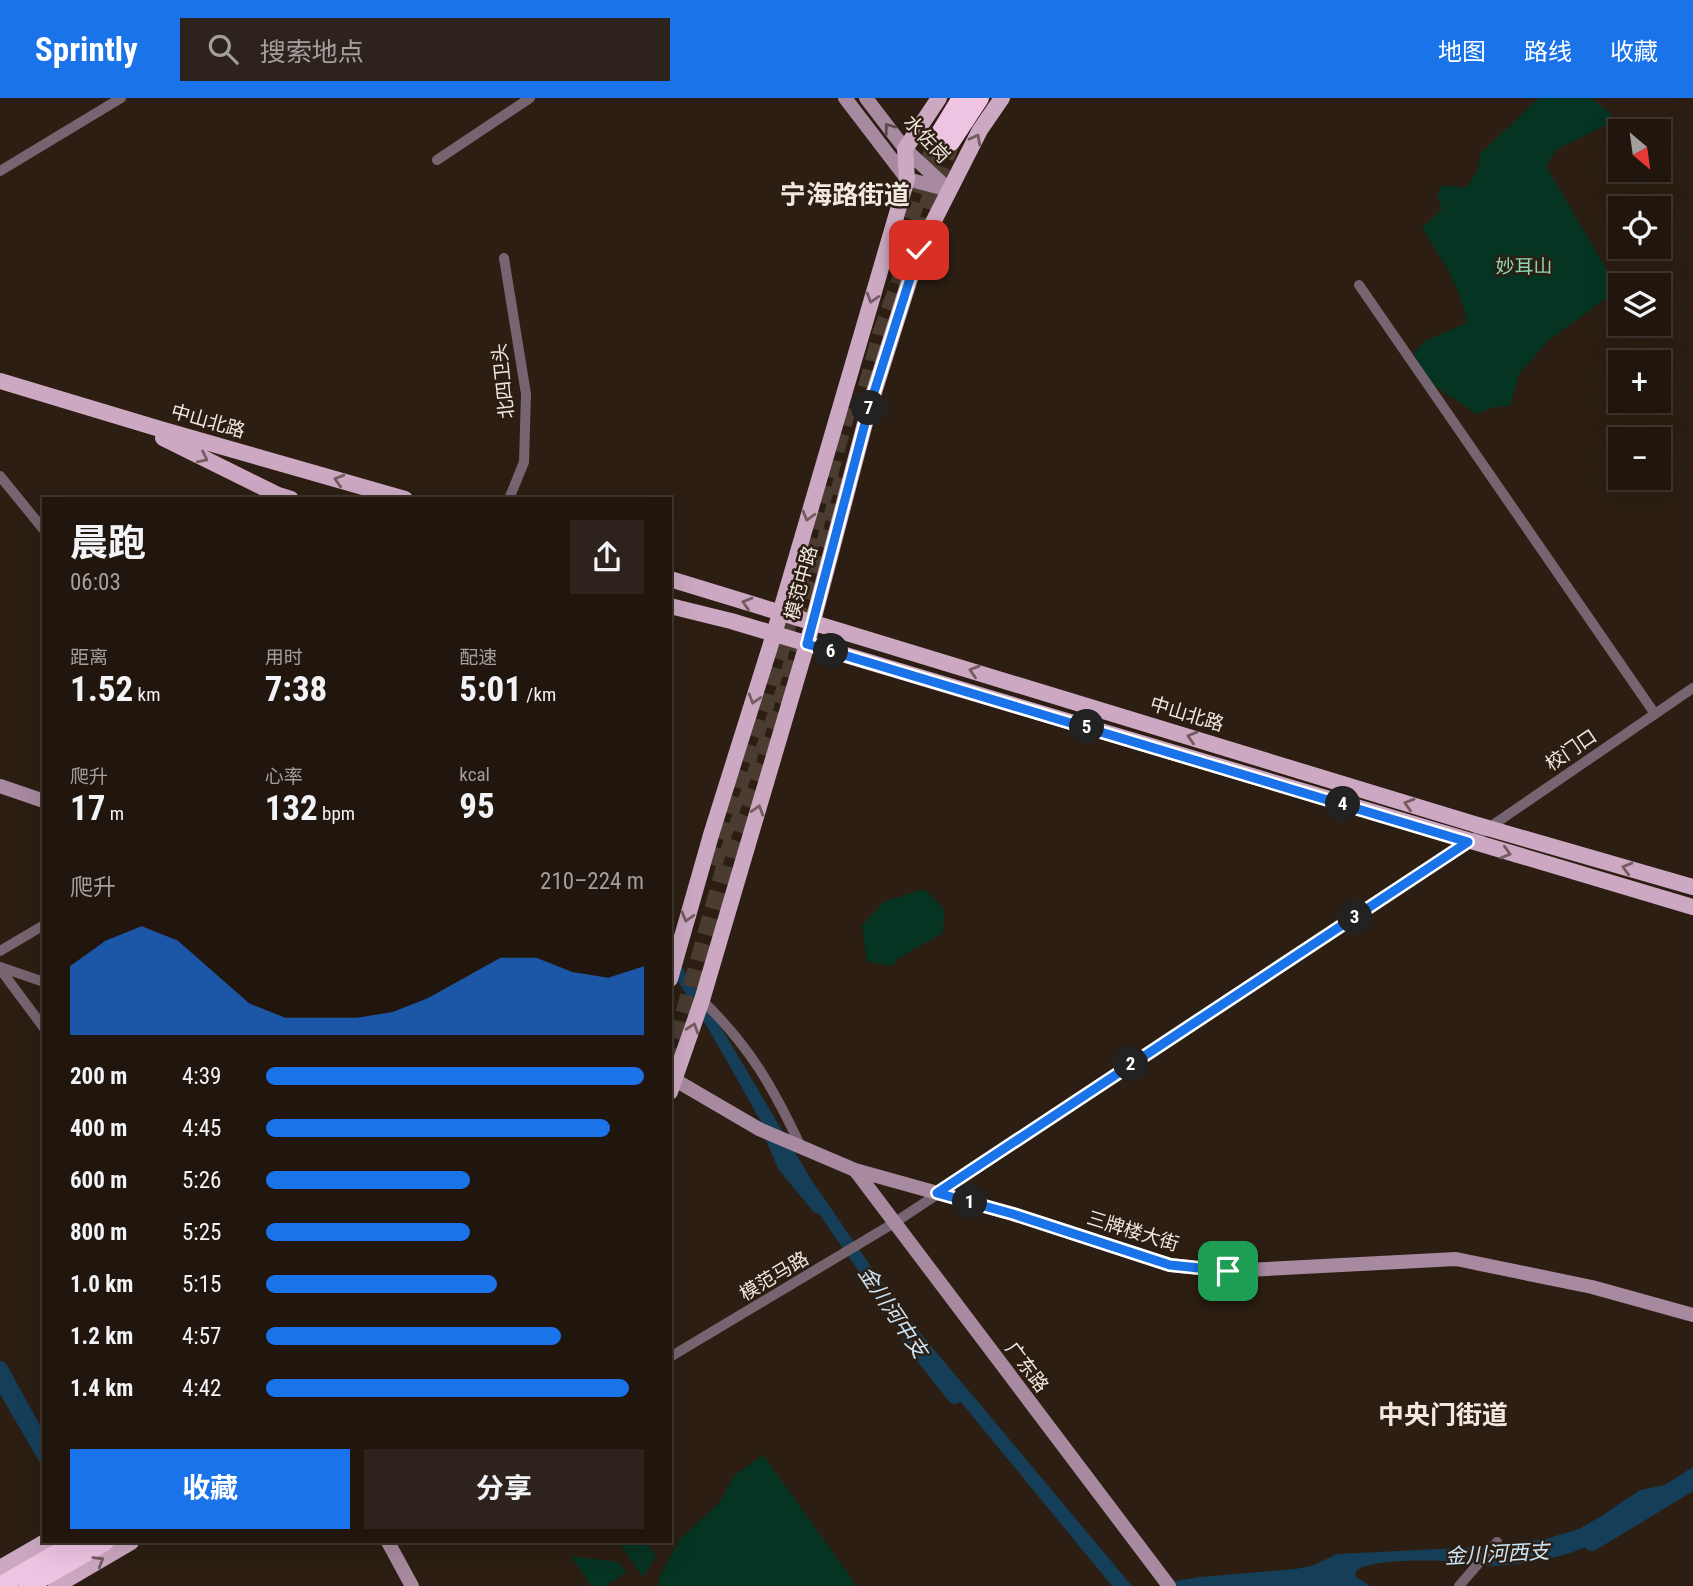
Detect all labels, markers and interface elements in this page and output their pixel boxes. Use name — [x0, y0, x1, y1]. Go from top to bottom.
search box — [180, 18, 670, 81]
text: Sprintly — [35, 30, 138, 69]
icon: search — [204, 30, 242, 68]
text: 搜索地点 — [260, 37, 364, 67]
text: 地图 — [1438, 38, 1486, 66]
text: 路线 — [1524, 38, 1572, 66]
text: 收藏 — [1610, 38, 1658, 66]
street label: 水佐岗 — [899, 110, 955, 168]
north arrow — [1608, 119, 1671, 182]
map controls — [1608, 119, 1671, 490]
one-way arrow — [884, 123, 897, 136]
one-way arrow — [967, 134, 981, 146]
district label: 宁海路街道 — [780, 180, 910, 210]
button: locate — [1608, 196, 1671, 259]
pin — [889, 220, 949, 280]
icon: check — [900, 231, 938, 269]
park label: 妙耳山 — [1495, 255, 1553, 278]
button: layers — [1608, 273, 1671, 336]
one-way arrow — [866, 292, 881, 304]
street label: 北四卫头 — [488, 342, 518, 420]
button: + — [1608, 350, 1671, 413]
pin: 7 — [852, 390, 886, 426]
text: 7 — [864, 396, 873, 419]
street label: 中山北路 — [168, 399, 248, 443]
button: − — [1608, 427, 1671, 490]
one-way arrow — [196, 449, 208, 463]
one-way arrow — [334, 474, 346, 488]
one-way arrow — [802, 510, 816, 522]
button: share — [570, 520, 644, 594]
text: 晨跑 — [70, 521, 146, 565]
street label: 模范中路 — [780, 543, 822, 623]
text: 06:03 — [70, 569, 121, 596]
one-way arrow — [742, 596, 754, 611]
pin: 6 — [814, 634, 848, 668]
text: 6 — [826, 639, 835, 662]
text: 距离 — [70, 646, 108, 669]
text: 用时 — [265, 646, 303, 669]
text: 配速 — [459, 646, 497, 669]
one-way arrow — [968, 665, 980, 680]
text: 1.52 — [70, 669, 133, 710]
text: 7:38 — [265, 669, 327, 710]
text: 5:01 — [459, 669, 522, 710]
text: km — [133, 683, 160, 706]
text: /km — [522, 683, 556, 706]
street label: 中山北路 — [1147, 692, 1227, 736]
one-way arrow — [747, 693, 762, 705]
pin: 5 — [1070, 710, 1104, 744]
text: 5 — [1082, 715, 1091, 738]
street label: 校门口 — [1541, 725, 1601, 775]
one-way arrow — [1186, 730, 1198, 745]
text: kcal — [459, 763, 490, 786]
text: 爬升 — [70, 765, 108, 788]
text: 心率 — [265, 765, 303, 788]
text: 95 — [459, 786, 495, 827]
pin: 4 — [1326, 786, 1360, 822]
text: 17 — [70, 788, 105, 829]
text: 132 — [265, 788, 318, 829]
text: 4 — [1338, 792, 1347, 815]
one-way arrow — [1403, 798, 1416, 812]
text: m — [105, 802, 124, 825]
text: bpm — [318, 802, 355, 825]
one-way arrow — [750, 804, 765, 816]
one-way arrow — [1500, 845, 1512, 859]
one-way arrow — [1622, 862, 1634, 876]
text: 210–224 m — [540, 868, 644, 895]
text: 爬升 — [70, 874, 116, 901]
pin: 3 — [1338, 900, 1372, 934]
text: 3 — [1350, 905, 1359, 928]
one-way arrow — [681, 910, 696, 922]
one-way arrow — [684, 1022, 699, 1034]
pin: 2 — [1114, 1046, 1148, 1082]
text: 2 — [1126, 1052, 1135, 1075]
text: 200 m — [70, 1063, 127, 1090]
text: 4:39 — [182, 1063, 221, 1090]
text: 400 m — [70, 1115, 127, 1142]
text: 4:45 — [182, 1115, 221, 1142]
text: 600 m — [70, 1167, 127, 1194]
text: 5:26 — [182, 1167, 221, 1194]
pin: 1 — [953, 1184, 988, 1220]
text: 1 — [965, 1190, 974, 1213]
street label: 三牌楼大街 — [1084, 1206, 1182, 1256]
text: 800 m — [70, 1219, 127, 1246]
text: 5:25 — [182, 1219, 221, 1246]
pin — [1198, 1241, 1258, 1301]
street label: 模范马路 — [735, 1247, 813, 1305]
icon: arrive — [1209, 1252, 1247, 1290]
water label: 金川河中支 — [854, 1262, 933, 1364]
text: 1.0 km — [70, 1271, 133, 1298]
text: 5:15 — [182, 1271, 221, 1298]
text: 1.2 km — [70, 1323, 133, 1350]
text: 4:57 — [182, 1323, 221, 1350]
street label: 广东路 — [1001, 1337, 1053, 1397]
text: 1.4 km — [70, 1375, 133, 1402]
text: 4:42 — [182, 1375, 221, 1402]
district label: 中央门街道 — [1378, 1400, 1508, 1430]
button: 收藏 — [70, 1449, 350, 1529]
button: 分享 — [364, 1449, 644, 1529]
water label: 金川河西支 — [1444, 1539, 1552, 1569]
one-way arrow — [91, 1556, 104, 1569]

